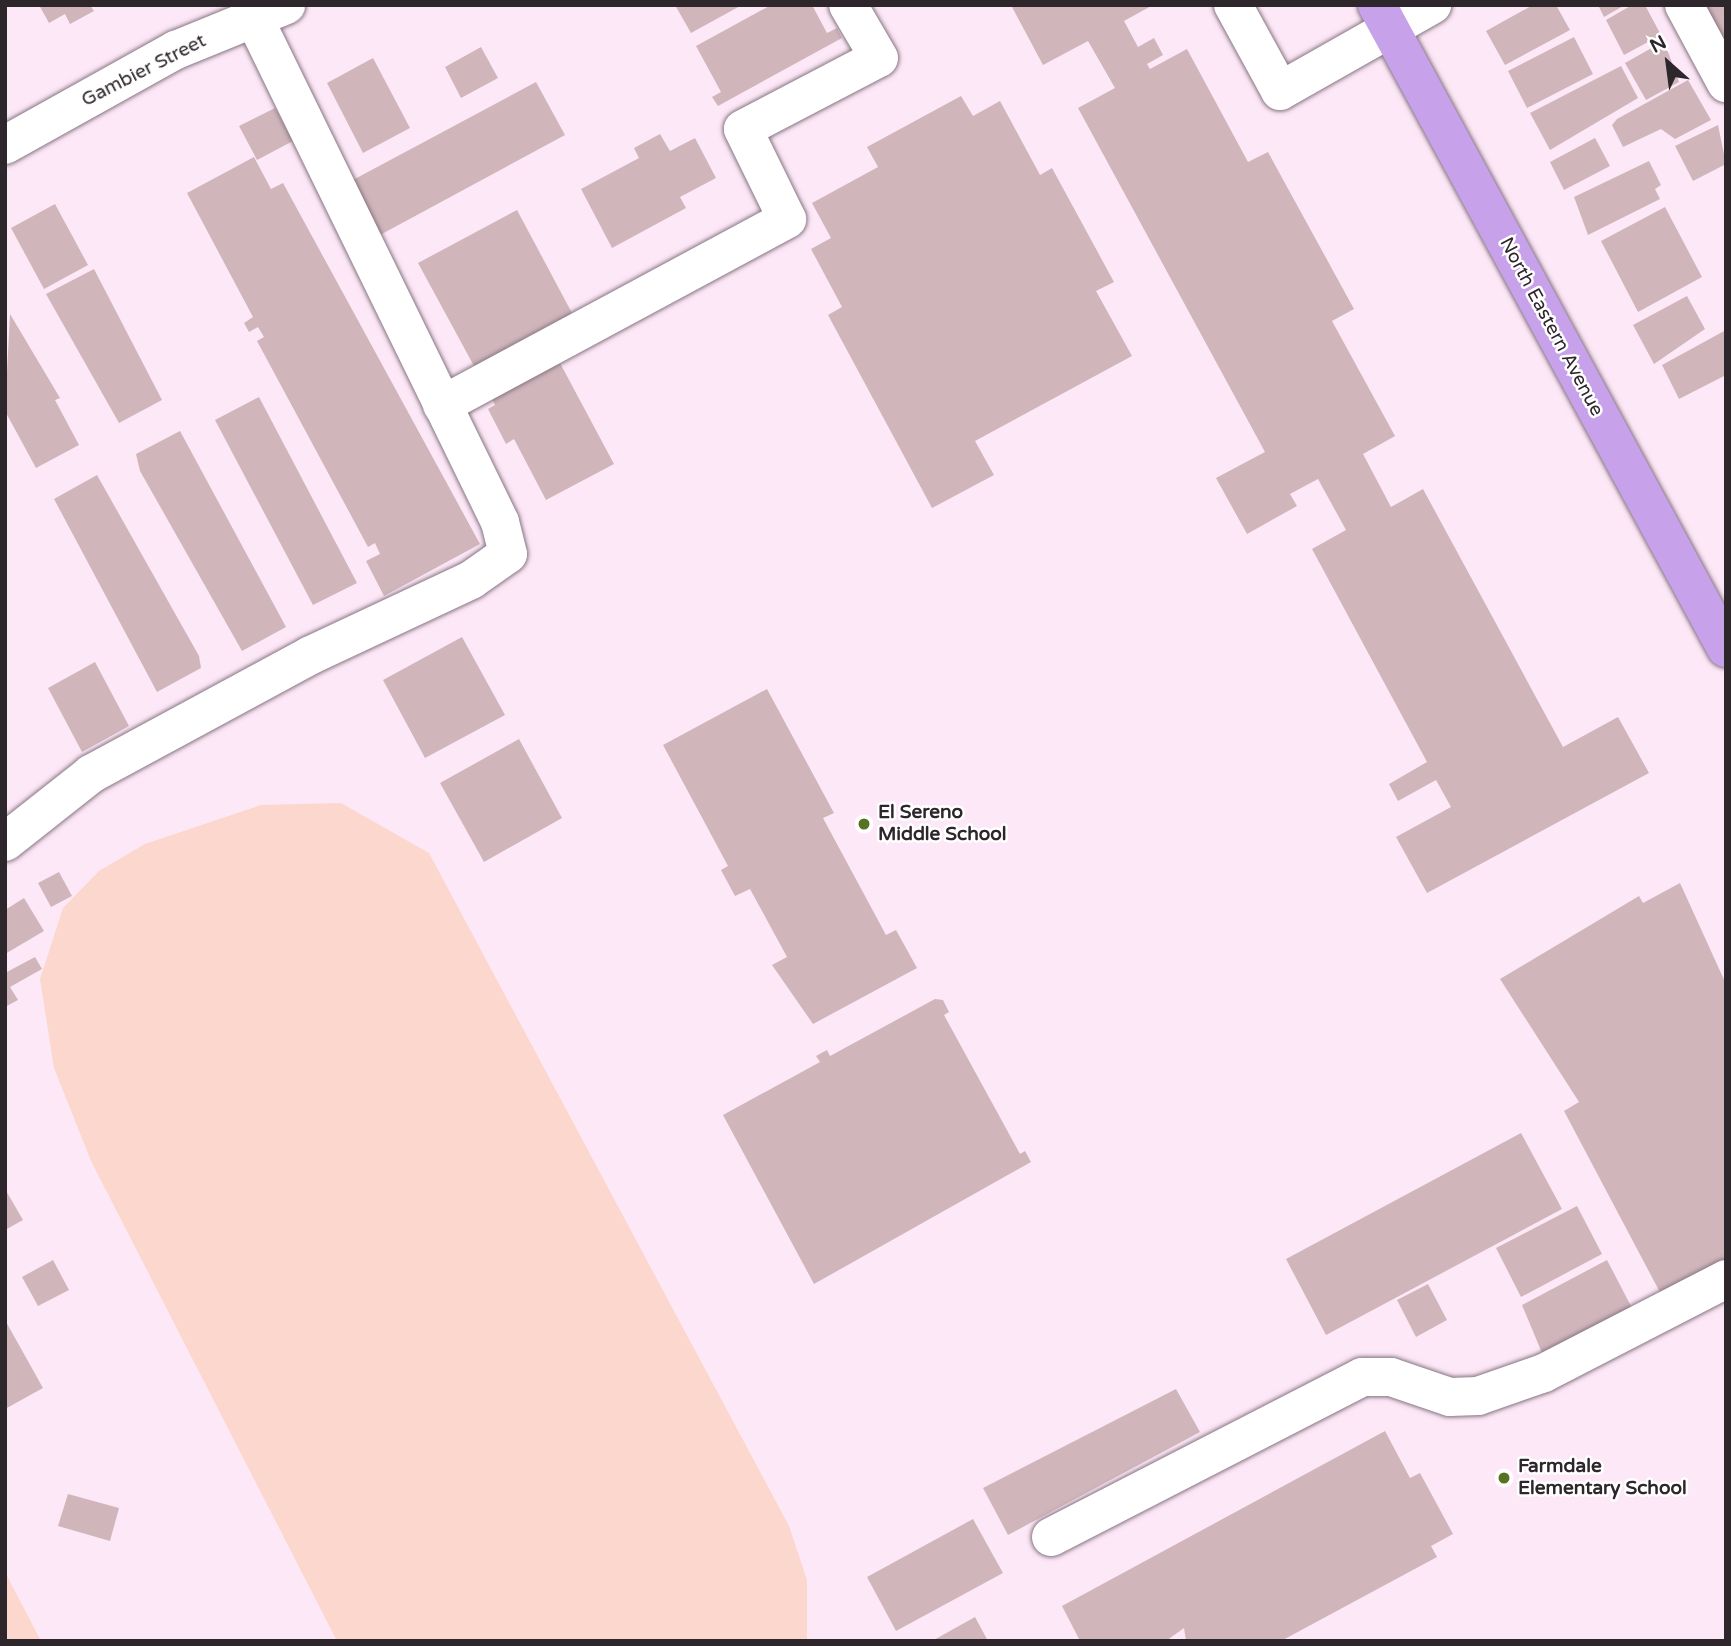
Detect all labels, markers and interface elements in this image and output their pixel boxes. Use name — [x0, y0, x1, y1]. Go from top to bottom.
north arrow — [1633, 28, 1703, 98]
street label: Gambier Street — [78, 30, 210, 112]
text: N — [1646, 31, 1670, 58]
street label: North Eastern Avenue — [1494, 234, 1608, 420]
place label: El Sereno Middle School — [878, 802, 1007, 846]
marker: El Sereno Middle School — [856, 816, 872, 832]
place label: Farmdale Elementary School — [1518, 1456, 1687, 1500]
marker: Farmdale Elementary School — [1496, 1470, 1512, 1486]

